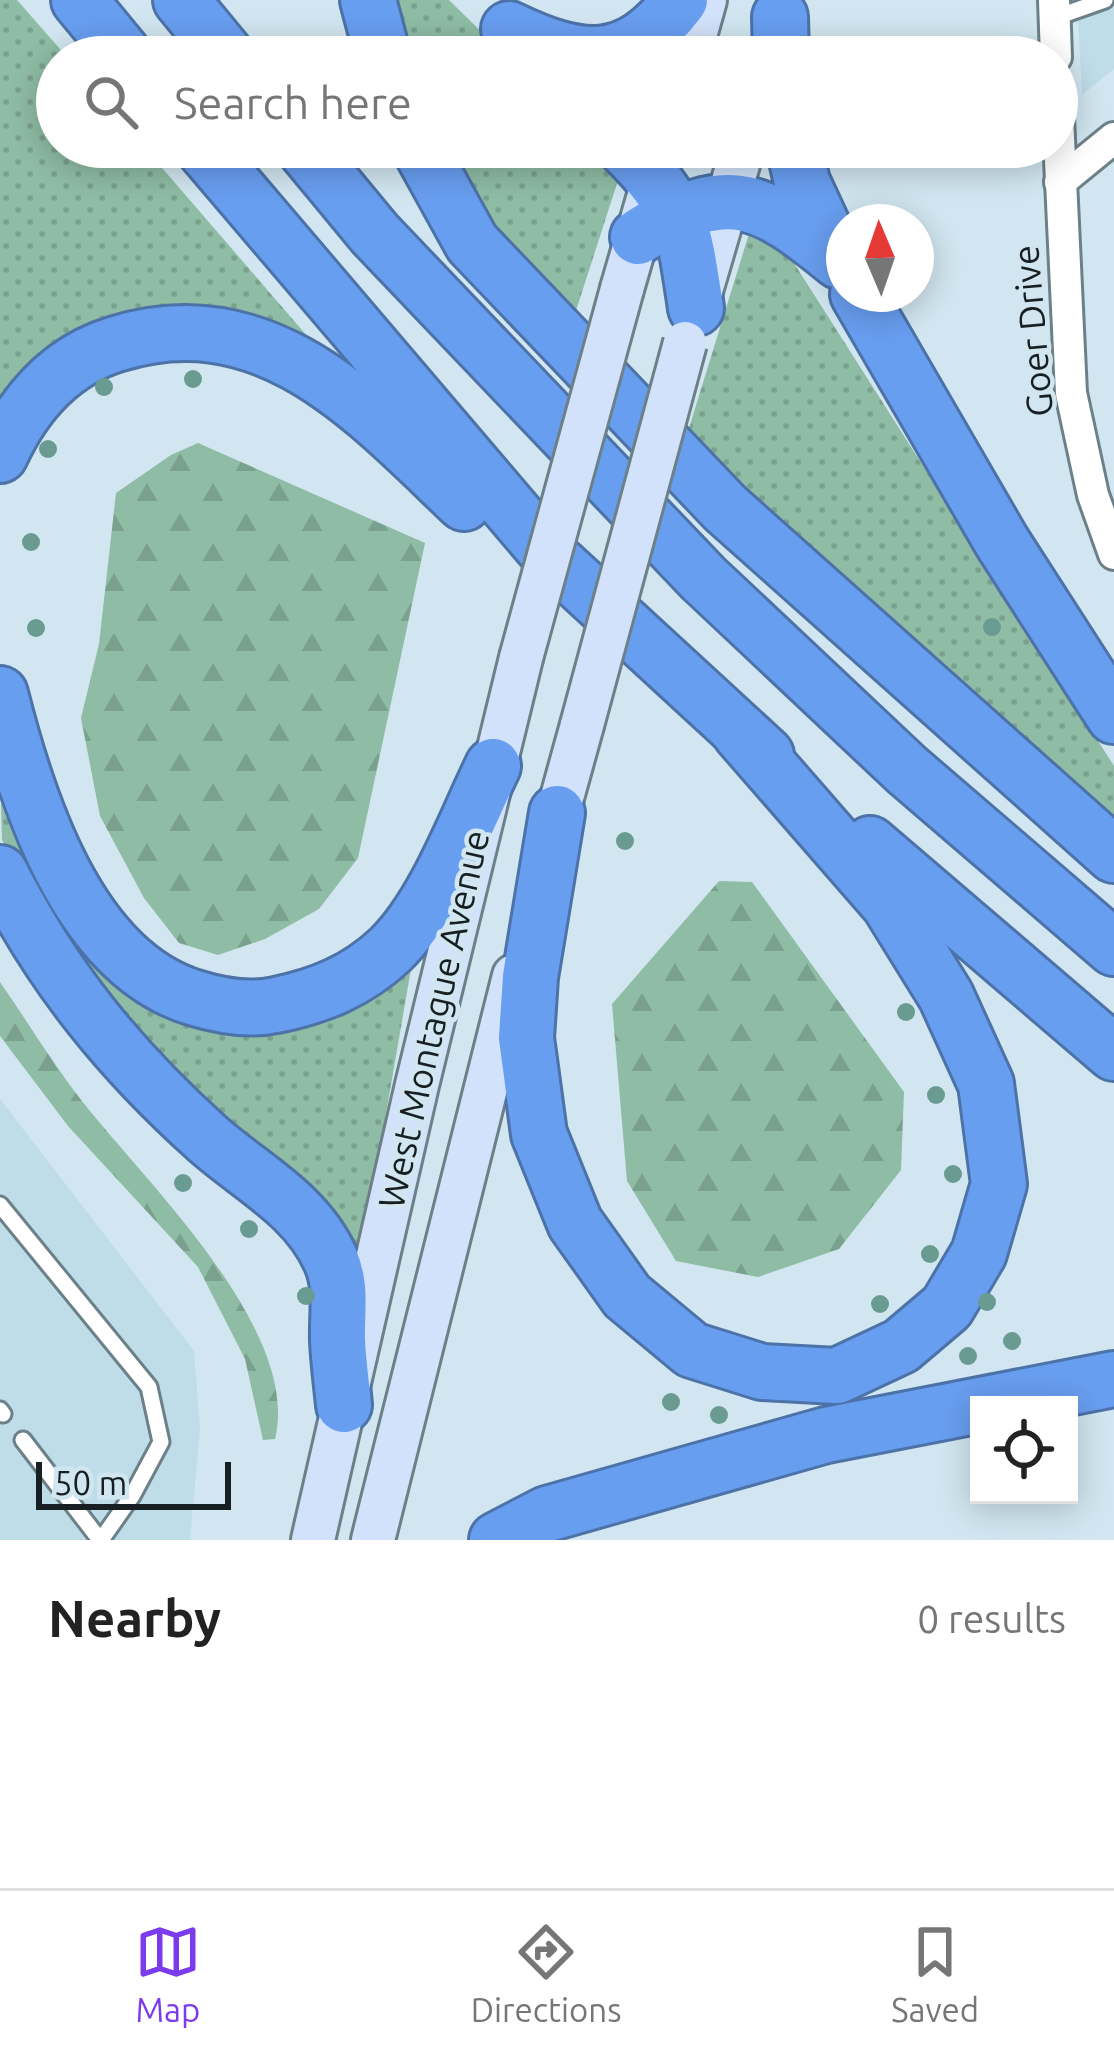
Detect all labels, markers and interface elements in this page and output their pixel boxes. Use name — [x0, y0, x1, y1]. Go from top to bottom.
search box — [36, 36, 1078, 168]
icon: search — [78, 69, 144, 135]
text: Search here — [174, 77, 412, 128]
north arrow — [826, 204, 934, 312]
street label: Goer Drive — [1004, 244, 1060, 418]
street label: West Montague Avenue — [370, 826, 496, 1212]
map controls — [970, 1396, 1078, 1504]
button: locate — [970, 1396, 1078, 1504]
scale bar — [36, 1456, 231, 1509]
text: 50 m — [54, 1464, 127, 1501]
text: Nearby — [48, 1589, 221, 1647]
text: 0 results — [917, 1597, 1066, 1640]
tab: Map — [135, 1919, 201, 2028]
tab: Directions — [471, 1919, 621, 2028]
tab: Saved — [891, 1919, 979, 2028]

